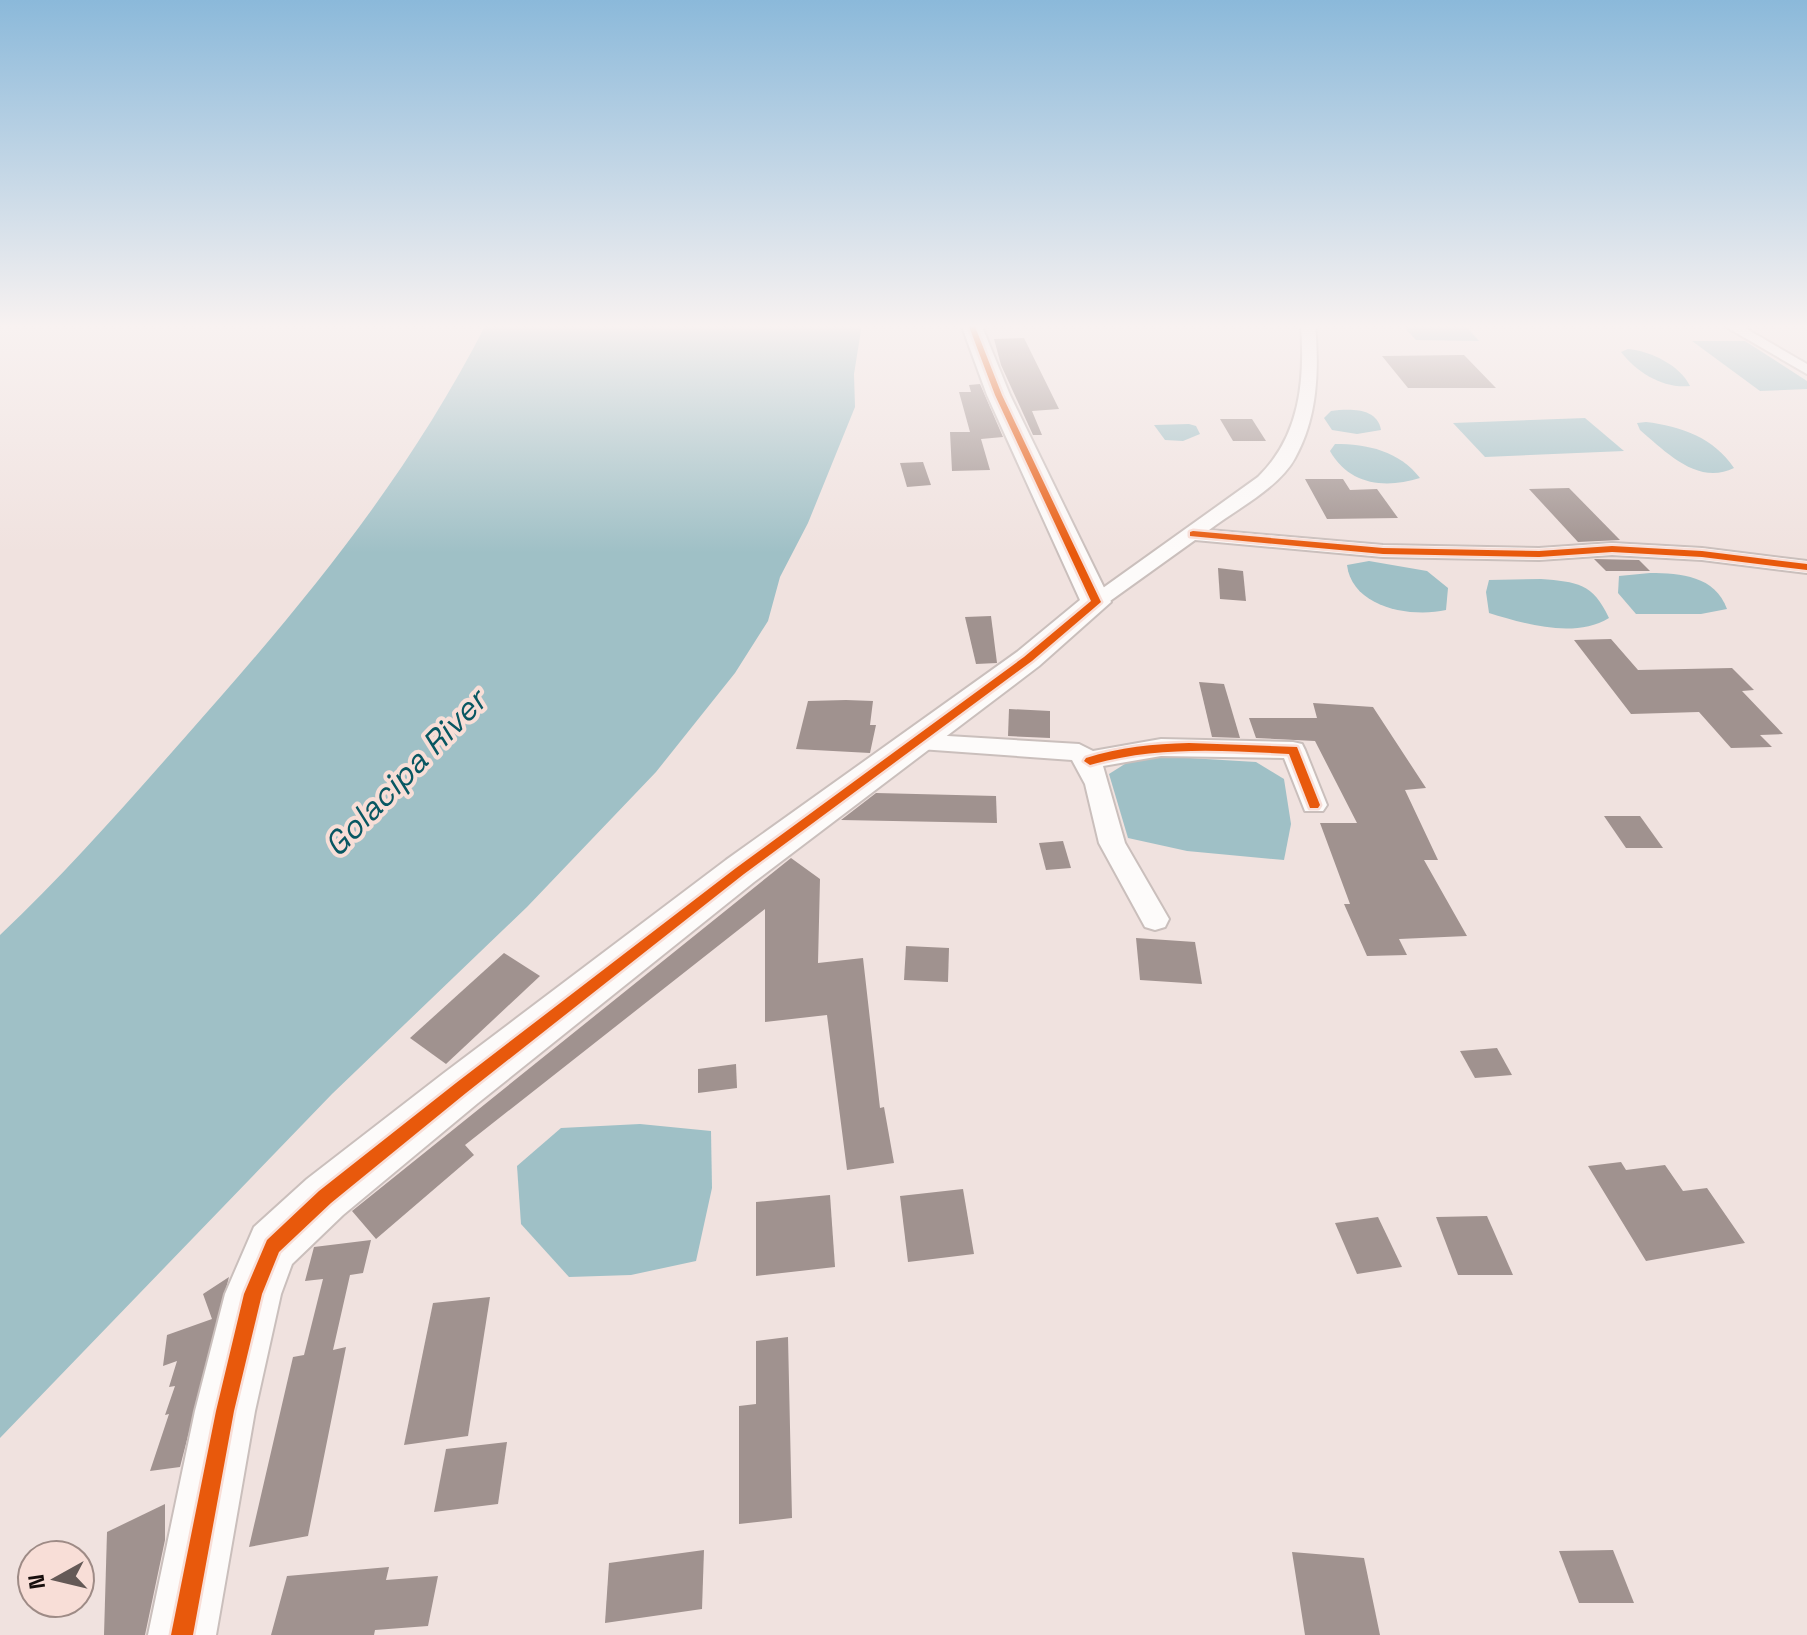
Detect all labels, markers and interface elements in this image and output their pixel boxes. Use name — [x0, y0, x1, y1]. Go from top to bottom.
water label: Golacipa River — [315, 679, 497, 865]
north arrow — [16, 1539, 96, 1619]
text: N — [21, 1573, 51, 1591]

